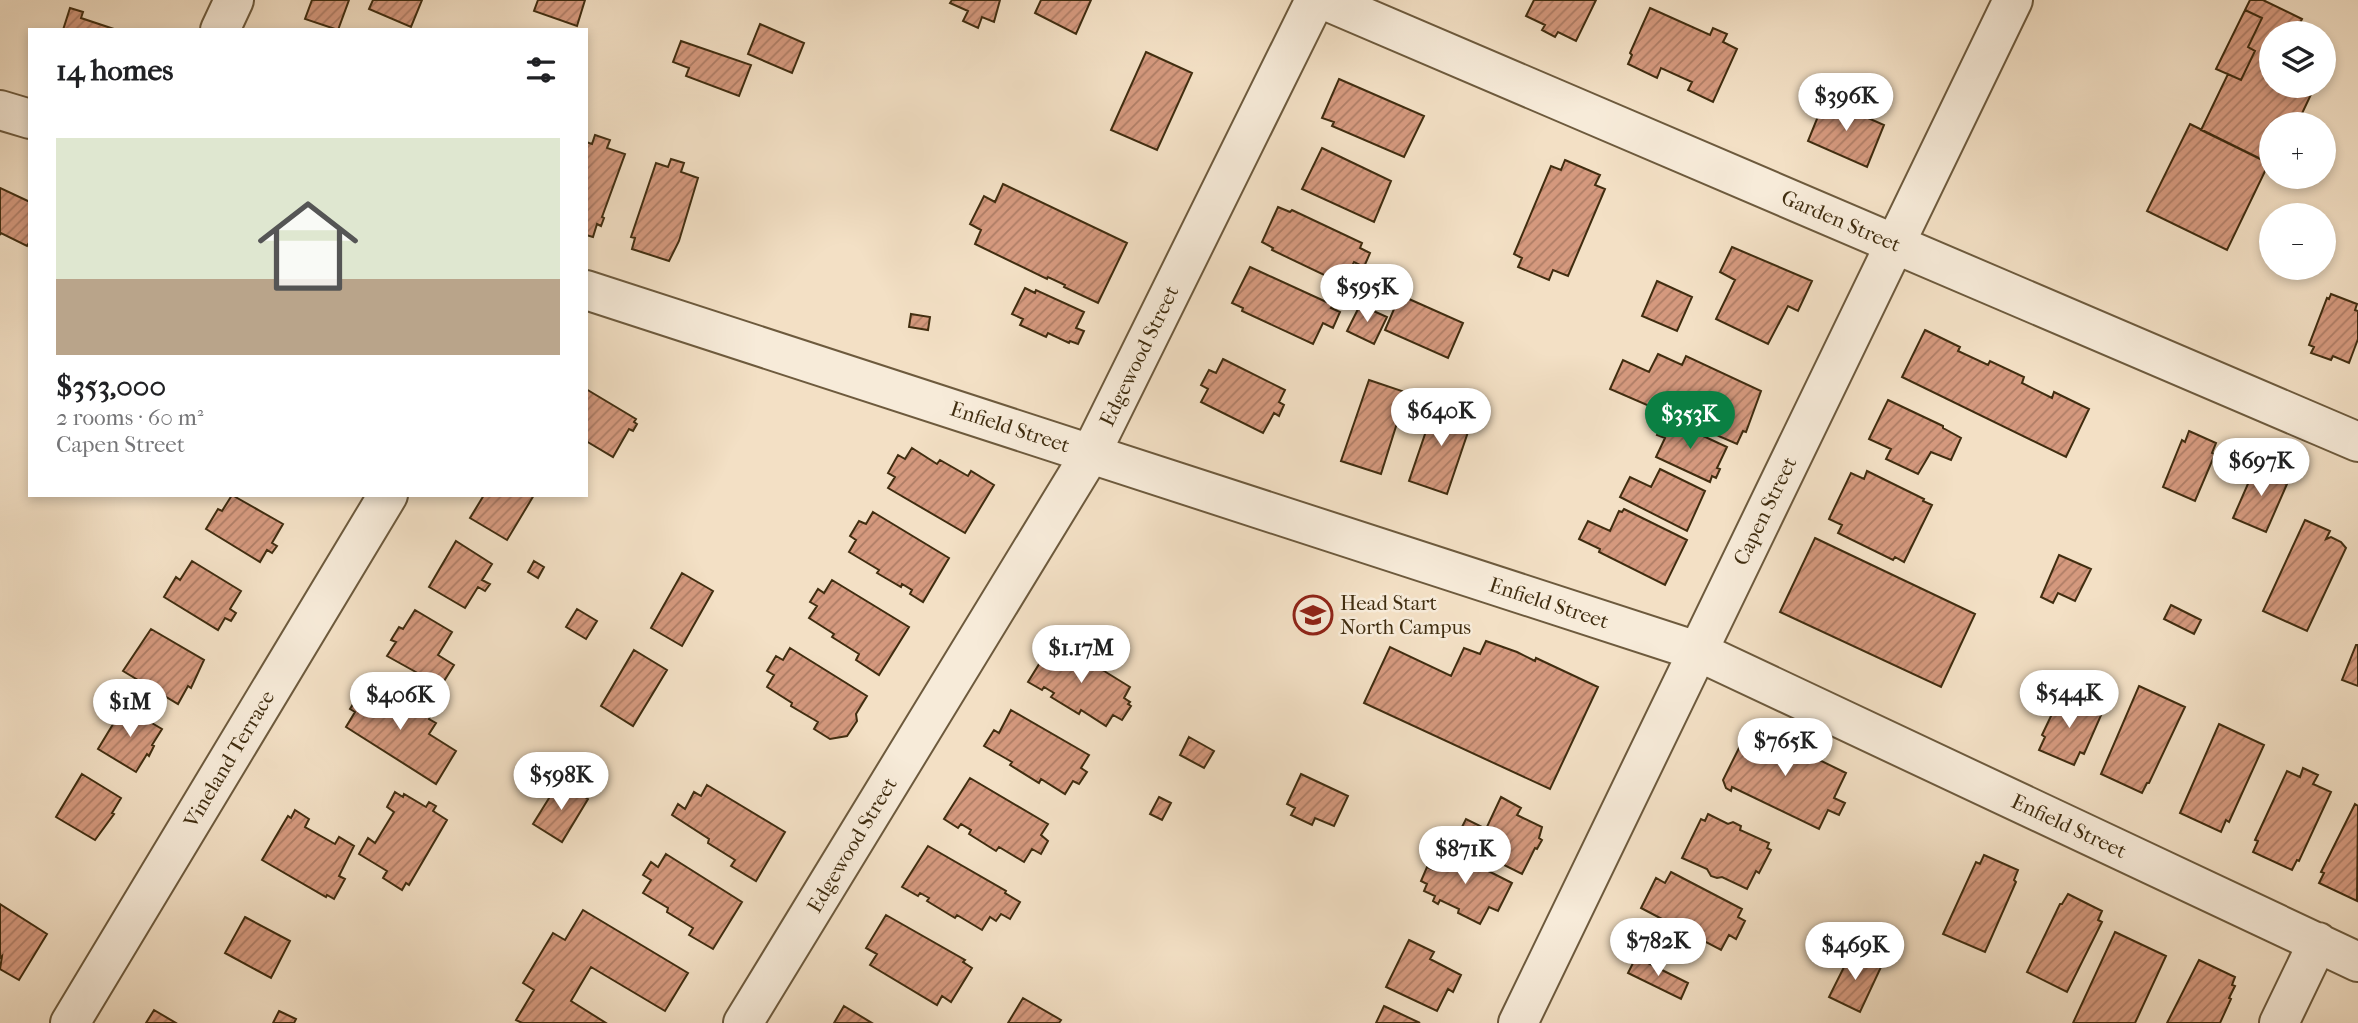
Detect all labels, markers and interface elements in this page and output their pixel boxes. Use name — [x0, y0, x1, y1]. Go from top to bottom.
map controls — [2259, 21, 2336, 280]
button: layers — [2259, 21, 2336, 98]
icon: filters — [522, 51, 560, 89]
text: 14 homes — [56, 53, 173, 88]
pin: $396K — [1797, 74, 1895, 133]
text: $396K — [1814, 82, 1878, 109]
button: + — [2259, 112, 2336, 189]
icon: home — [245, 183, 371, 309]
street label: Garden Street — [1778, 185, 1905, 257]
button: − — [2259, 203, 2336, 280]
pin: $595K — [1318, 264, 1416, 324]
text: $595K — [1336, 273, 1398, 300]
street label: Edgewood Street — [1095, 281, 1184, 430]
text: $353,000 — [56, 369, 166, 404]
pin: $640K — [1392, 388, 1490, 448]
pin: $353K — [1641, 392, 1739, 451]
street label: Enfield Street — [947, 396, 1073, 458]
text: $640K — [1407, 397, 1475, 424]
text: $353K — [1661, 400, 1719, 427]
text: 2 rooms · 60 m² — [56, 404, 203, 431]
text: Capen Street — [56, 431, 185, 458]
pin: $697K — [2212, 438, 2310, 498]
text: $697K — [2229, 447, 2294, 474]
street label: Capen Street — [1728, 452, 1802, 569]
street label: Enfield Street — [1486, 572, 1612, 634]
place label: Head Start North Campus — [1340, 591, 1471, 639]
school or university icon: Head Start North Campus — [1292, 594, 1334, 636]
pin: $1.17M — [1024, 626, 1138, 685]
text: $1.17M — [1048, 634, 1114, 661]
pin: $544K — [2020, 670, 2118, 730]
pin: $406K — [351, 672, 449, 732]
text: $544K — [2036, 679, 2102, 706]
pin: $1M — [96, 680, 164, 739]
text: $406K — [366, 681, 434, 708]
street label: Vineland Terrace — [178, 686, 279, 833]
text: $1M — [109, 688, 151, 715]
pin: $765K — [1736, 718, 1834, 778]
text: $765K — [1754, 727, 1816, 754]
pin: $598K — [512, 752, 610, 812]
text: $598K — [530, 761, 592, 788]
street label: Edgewood Street — [802, 773, 902, 917]
street label: Enfield Street — [2008, 789, 2131, 863]
pin: $871K — [1416, 826, 1514, 886]
text: $871K — [1435, 835, 1495, 862]
pin: $782K — [1609, 918, 1707, 978]
pin: $469K — [1806, 922, 1904, 982]
text: $782K — [1626, 927, 1690, 954]
text: $469K — [1821, 931, 1889, 958]

